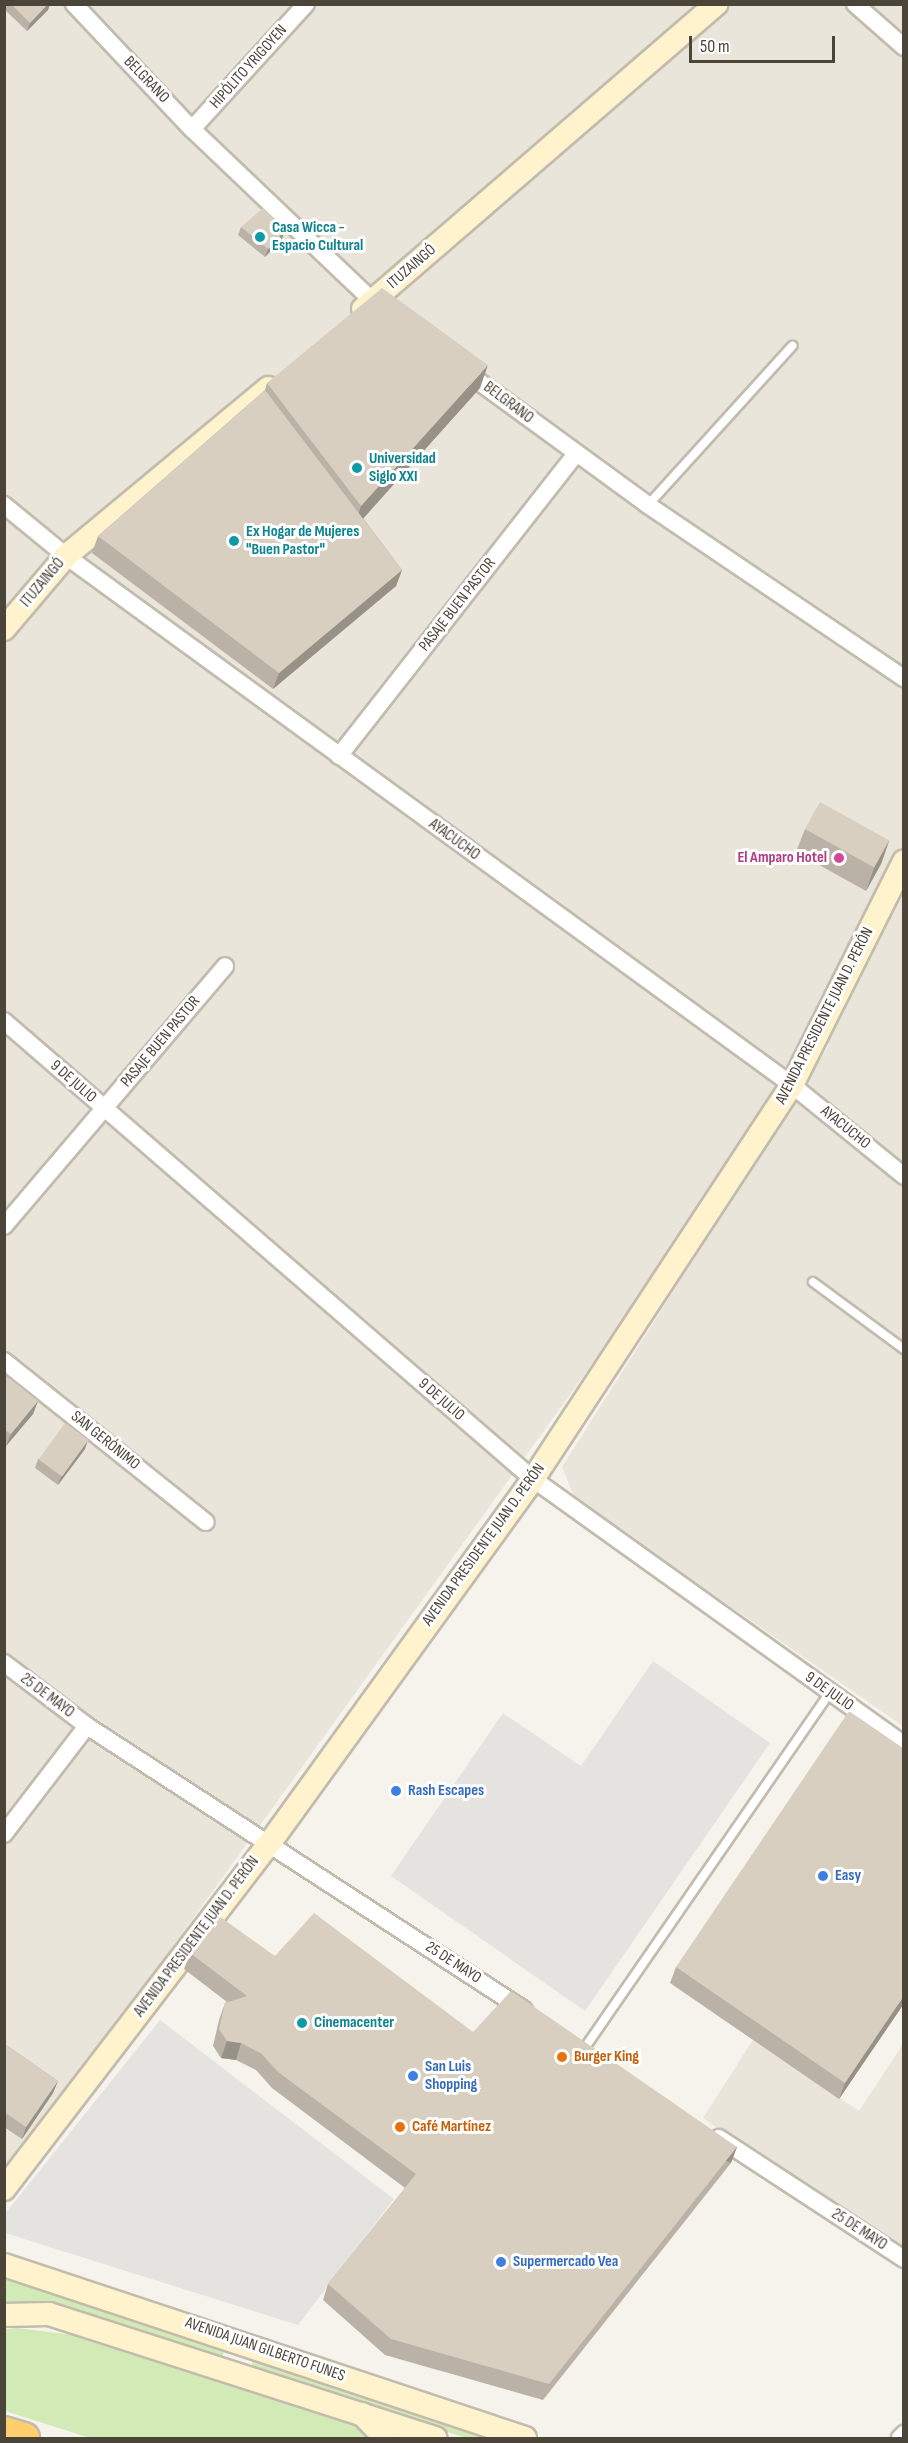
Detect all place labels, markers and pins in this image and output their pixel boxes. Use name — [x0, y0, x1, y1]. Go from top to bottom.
place label: Casa Wicca - Espacio Cultural — [272, 218, 363, 256]
marker: Casa Wicca - Espacio Cultural — [253, 230, 267, 244]
place label: Universidad Siglo XXI — [369, 449, 436, 487]
marker: Universidad Siglo XXI — [350, 461, 364, 475]
place label: Ex Hogar de Mujeres "Buen Pastor" — [246, 522, 359, 560]
marker: Ex Hogar de Mujeres "Buen Pastor" — [227, 534, 241, 548]
place label: El Amparo Hotel — [737, 848, 827, 868]
marker: El Amparo Hotel — [832, 851, 846, 865]
place label: Rash Escapes — [408, 1781, 484, 1801]
marker: Rash Escapes — [389, 1784, 403, 1798]
place label: Easy — [835, 1866, 861, 1886]
marker: Easy — [816, 1869, 830, 1883]
place label: Cinemacenter — [314, 2013, 394, 2033]
marker: Cinemacenter — [295, 2016, 309, 2030]
place label: Burger King — [574, 2047, 639, 2067]
marker: Burger King — [555, 2050, 569, 2064]
place label: San Luis Shopping — [425, 2057, 477, 2095]
marker: San Luis Shopping — [406, 2069, 420, 2083]
place label: Café Martínez — [412, 2117, 491, 2137]
marker: Café Martínez — [393, 2120, 407, 2134]
place label: Supermercado Vea — [513, 2252, 618, 2272]
marker: Supermercado Vea — [494, 2255, 508, 2269]

